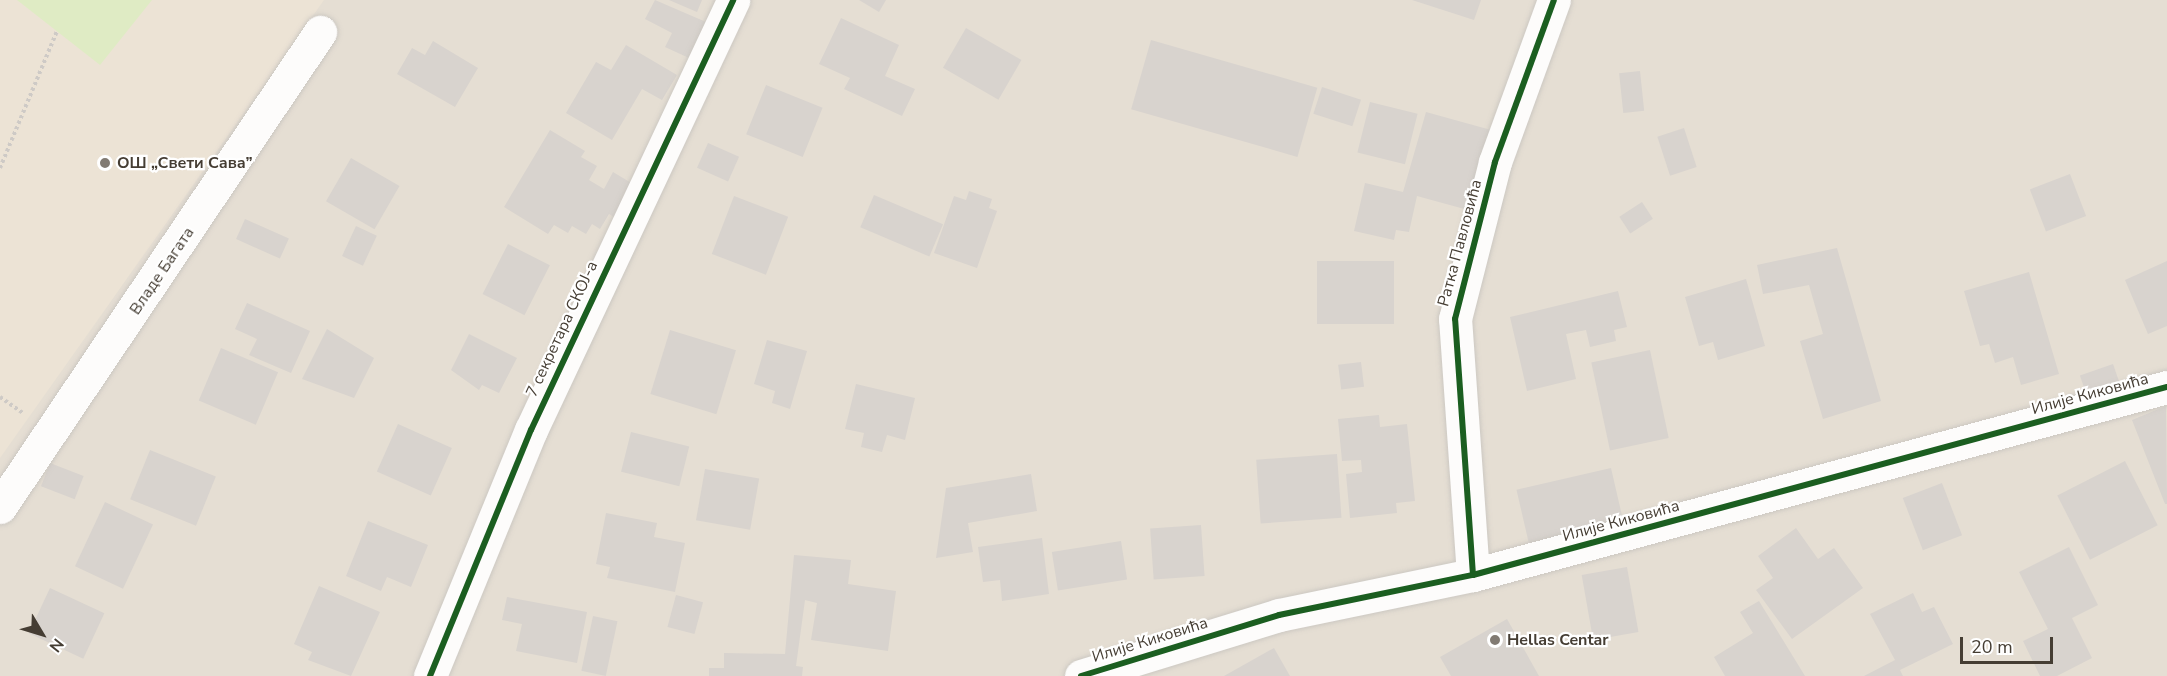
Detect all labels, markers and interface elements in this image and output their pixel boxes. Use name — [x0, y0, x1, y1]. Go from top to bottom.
place label: ОШ „Свети Сава” — [117, 153, 253, 173]
marker: ОШ „Свети Сава” — [98, 156, 112, 170]
street label: Ратка Павловића — [1434, 177, 1486, 309]
street label: Владе Багата — [126, 224, 198, 318]
street label: 7 секретара СКОЈ-а — [522, 258, 602, 400]
street label: Илије Киковића — [2030, 369, 2150, 419]
street label: Илије Киковића — [1561, 496, 1681, 546]
north arrow — [12, 604, 72, 664]
street label: Илије Киковића — [1090, 613, 1210, 667]
scale bar — [1963, 625, 2056, 663]
place label: Hellas Centar — [1507, 630, 1609, 650]
marker: Hellas Centar — [1488, 633, 1502, 647]
text: N — [44, 634, 69, 657]
text: 20 m — [1971, 635, 2013, 659]

